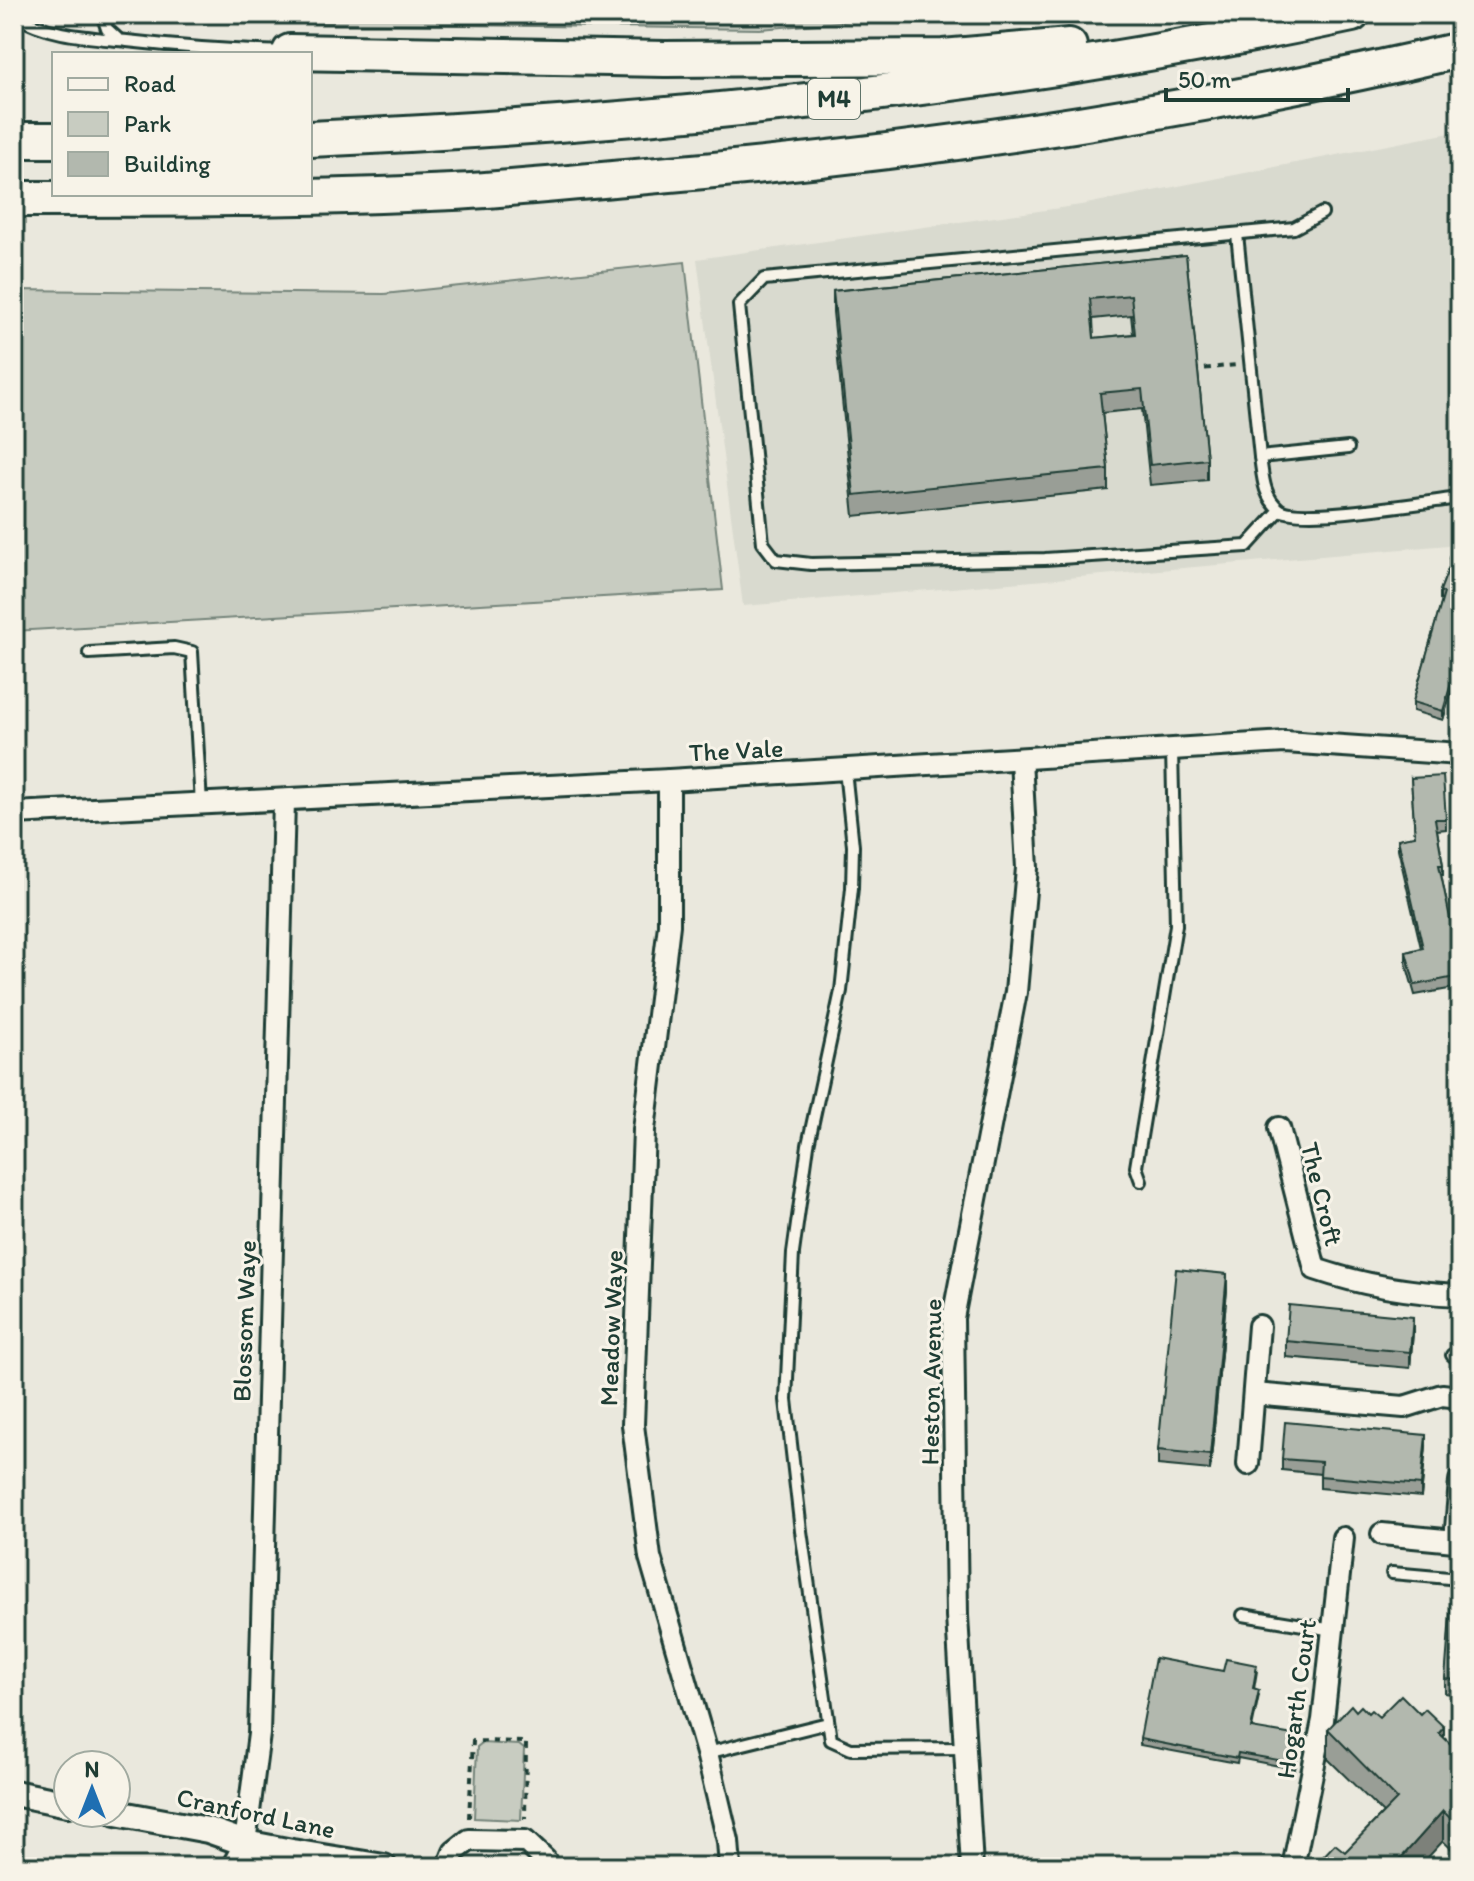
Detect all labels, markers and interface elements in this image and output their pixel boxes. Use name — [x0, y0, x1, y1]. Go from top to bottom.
legend — [52, 52, 312, 196]
scale bar — [1166, 52, 1348, 102]
text: 50 m — [1178, 65, 1231, 94]
text: Road — [124, 69, 176, 98]
road number: M4 — [808, 79, 860, 119]
text: Park — [124, 109, 171, 138]
text: Building — [124, 149, 211, 178]
street label: The Vale — [688, 732, 784, 768]
street label: The Croft — [1294, 1139, 1350, 1249]
street label: Blossom Waye — [225, 1239, 263, 1403]
street label: Meadow Waye — [592, 1249, 630, 1407]
street label: Heston Avenue — [914, 1298, 948, 1466]
street label: Hogarth Court — [1269, 1617, 1323, 1781]
north arrow — [52, 1749, 132, 1829]
text: N — [85, 1756, 99, 1783]
street label: Cranford Lane — [174, 1781, 338, 1845]

